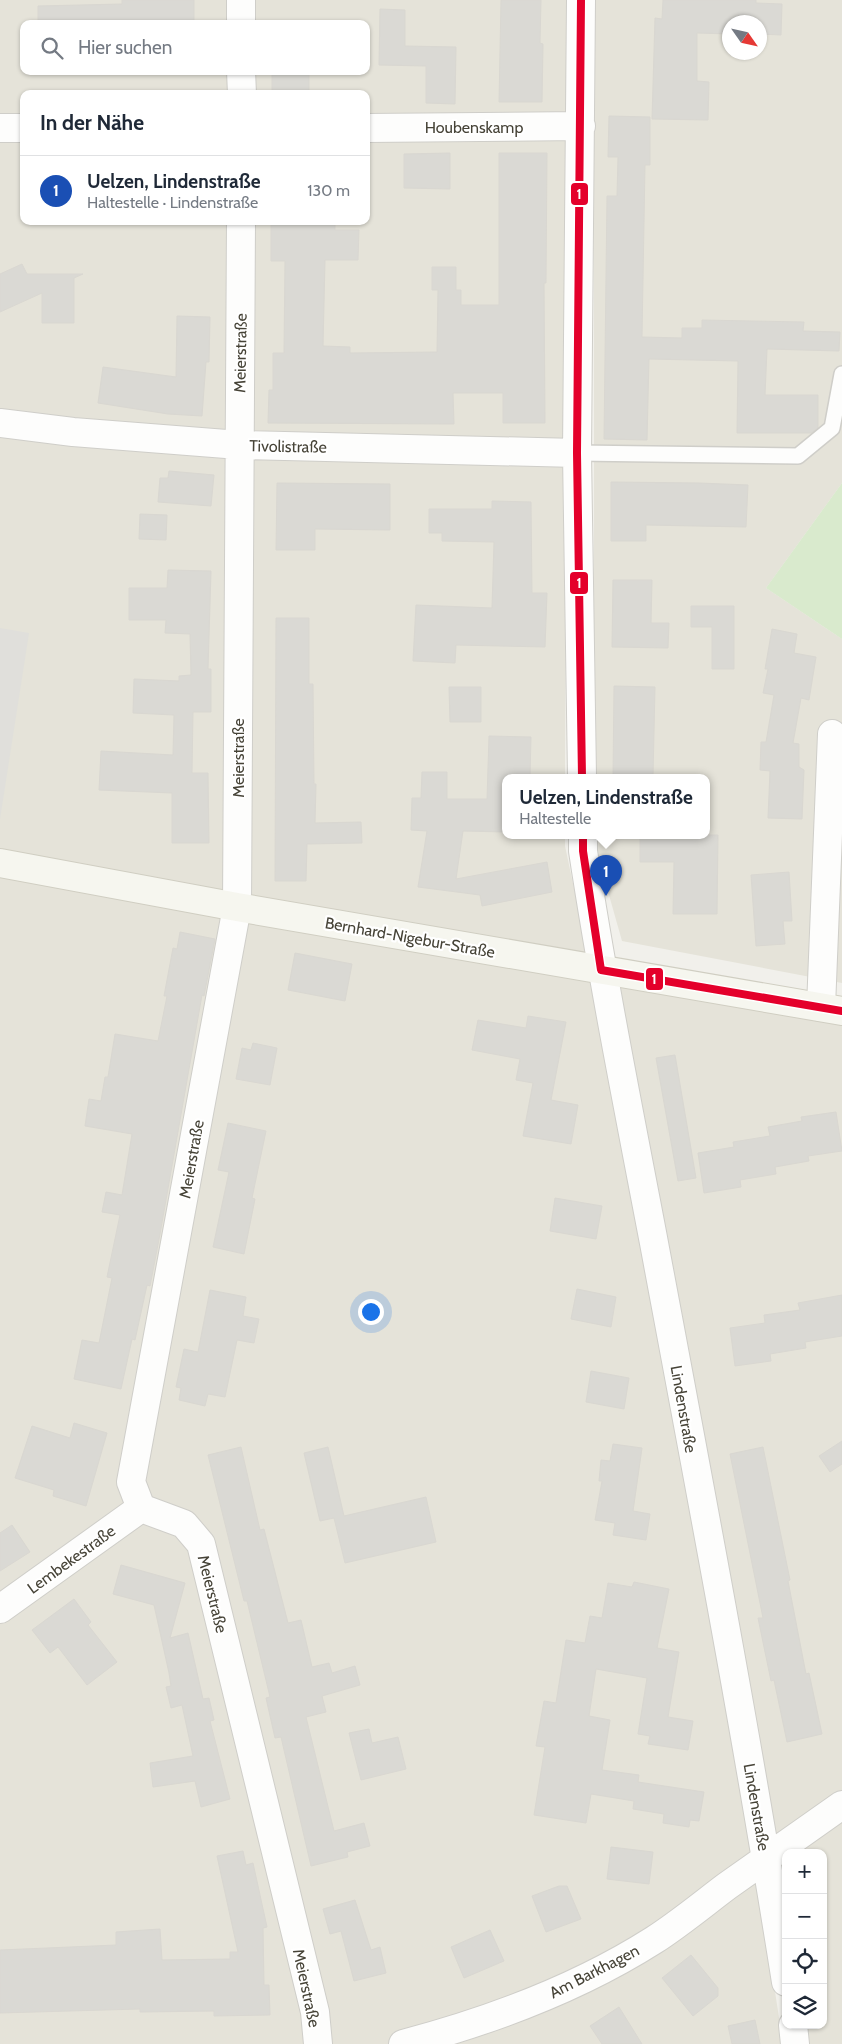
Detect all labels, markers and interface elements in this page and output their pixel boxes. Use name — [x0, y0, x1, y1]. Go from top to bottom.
north arrow — [722, 15, 767, 60]
search box — [20, 20, 370, 75]
icon: search — [38, 34, 66, 62]
text: Hier suchen — [78, 36, 172, 59]
text: In der Nähe — [40, 110, 144, 135]
street label: Houbenskamp — [425, 118, 523, 137]
text: Uelzen, Lindenstraße — [87, 170, 260, 193]
text: 1 — [53, 181, 59, 200]
text: 130 m — [307, 181, 350, 200]
line badge: 1 — [570, 182, 589, 206]
text: 1 — [576, 185, 582, 203]
text: Haltestelle · Lindenstraße — [87, 193, 258, 212]
street label: Meierstraße — [230, 313, 251, 393]
street label: Tivolistraße — [249, 436, 327, 457]
line badge: 1 — [569, 571, 589, 595]
text: 1 — [576, 574, 582, 592]
street label: Meierstraße — [229, 718, 248, 798]
popup — [502, 774, 710, 839]
text: Uelzen, Lindenstraße — [519, 786, 693, 809]
text: Haltestelle — [519, 809, 591, 828]
pin: 1 — [590, 855, 622, 896]
street label: Bernhard-Nigebur-Straße — [323, 913, 496, 962]
line badge: 1 — [645, 967, 664, 991]
text: 1 — [651, 970, 657, 988]
street label: Meierstraße — [175, 1118, 208, 1200]
your location — [358, 1299, 384, 1325]
street label: Lindenstraße — [666, 1364, 701, 1454]
street label: Lembekestraße — [24, 1521, 119, 1598]
street label: Meierstraße — [194, 1553, 231, 1635]
street label: Lindenstraße — [739, 1762, 774, 1852]
map controls — [782, 1849, 827, 2029]
button: + — [782, 1849, 827, 1894]
button: − — [782, 1894, 827, 1939]
button: locate — [782, 1939, 827, 1984]
street label: Am Barkhagen — [546, 1941, 642, 2002]
street label: Meierstraße — [289, 1947, 324, 2029]
button: layers — [782, 1984, 827, 2029]

